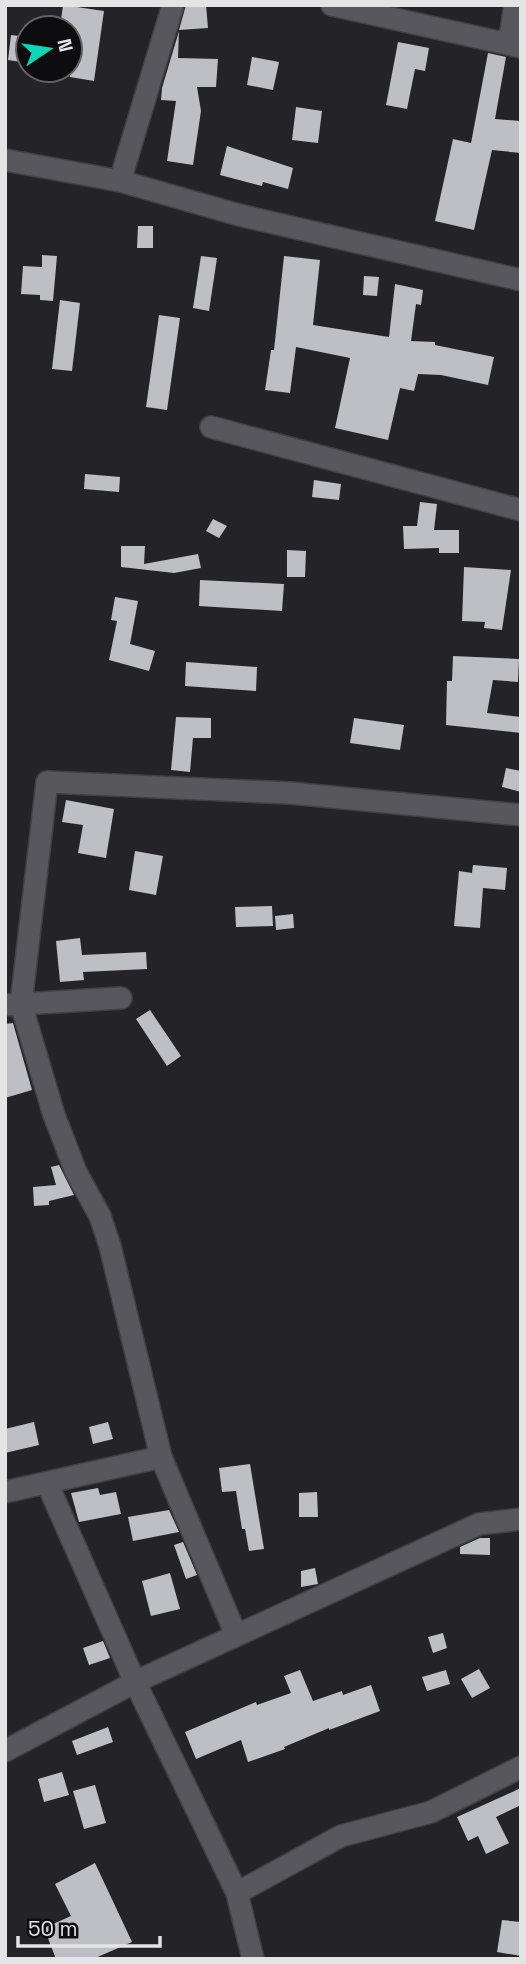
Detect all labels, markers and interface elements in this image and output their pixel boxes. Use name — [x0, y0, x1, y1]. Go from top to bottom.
north arrow — [14, 14, 84, 84]
text: N — [51, 36, 79, 54]
scale bar — [18, 1904, 159, 1948]
text: 50 m — [28, 1915, 78, 1942]

